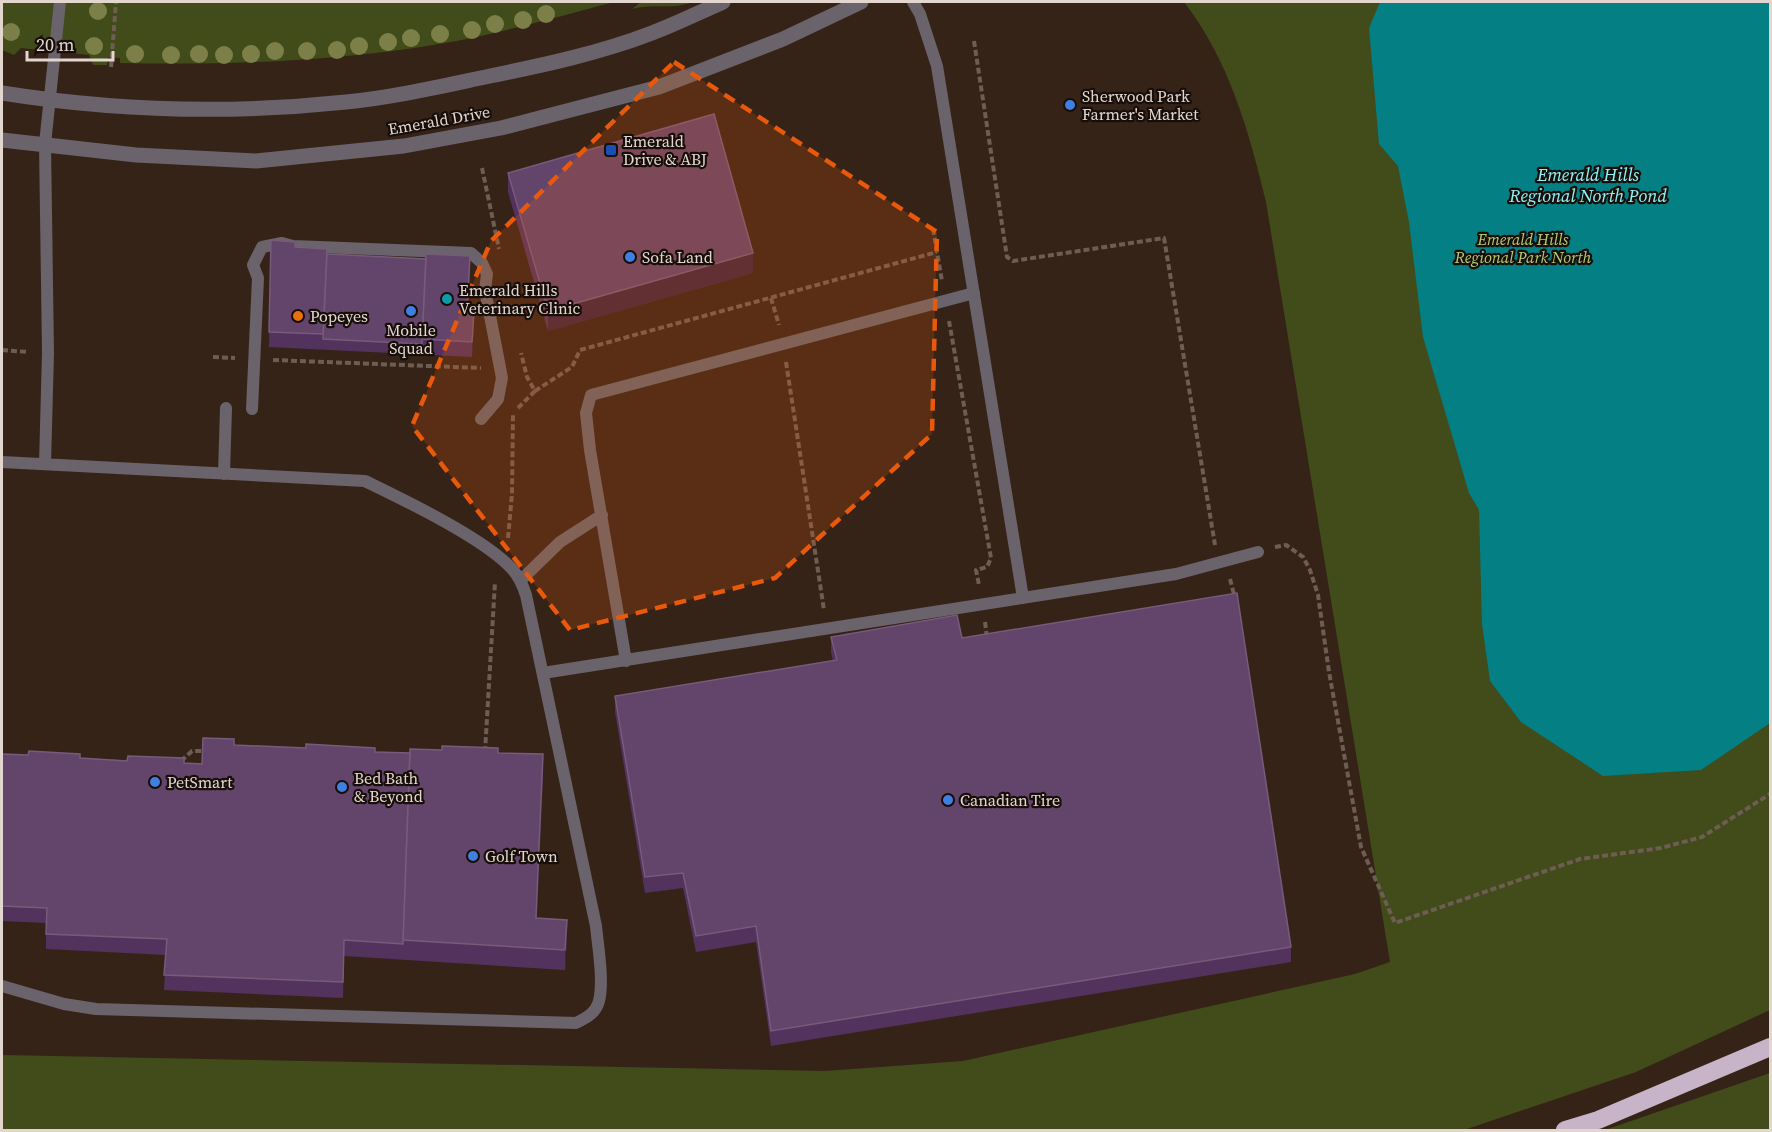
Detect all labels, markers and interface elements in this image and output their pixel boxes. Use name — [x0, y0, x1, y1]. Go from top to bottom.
scale bar — [27, 24, 112, 62]
text: 20 m — [36, 32, 74, 57]
place label: Sherwood Park Farmer's Market — [1082, 85, 1199, 125]
marker: Sherwood Park Farmer's Market — [1063, 98, 1077, 112]
street label: Emerald Drive — [386, 100, 492, 140]
place label: Emerald Drive & ABJ — [623, 130, 707, 170]
marker: Emerald Drive & ABJ — [604, 143, 618, 157]
water label: Emerald Hills Regional North Pond — [1508, 162, 1667, 208]
park label: Emerald Hills Regional Park North — [1454, 228, 1592, 268]
place label: Sofa Land — [642, 246, 713, 268]
marker: Sofa Land — [623, 250, 637, 264]
place label: Emerald Hills Veterinary Clinic — [459, 279, 580, 319]
marker: Emerald Hills Veterinary Clinic — [440, 292, 454, 306]
marker: Mobile Squad — [404, 304, 418, 318]
place label: Popeyes — [310, 305, 368, 327]
marker: Popeyes — [291, 309, 305, 323]
place label: Mobile Squad — [386, 319, 436, 359]
place label: Bed Bath & Beyond — [354, 767, 423, 807]
place label: PetSmart — [167, 771, 233, 793]
marker: PetSmart — [148, 775, 162, 789]
marker: Bed Bath & Beyond — [335, 780, 349, 794]
place label: Canadian Tire — [960, 789, 1060, 811]
marker: Canadian Tire — [941, 793, 955, 807]
place label: Golf Town — [485, 845, 558, 867]
marker: Golf Town — [466, 849, 480, 863]

